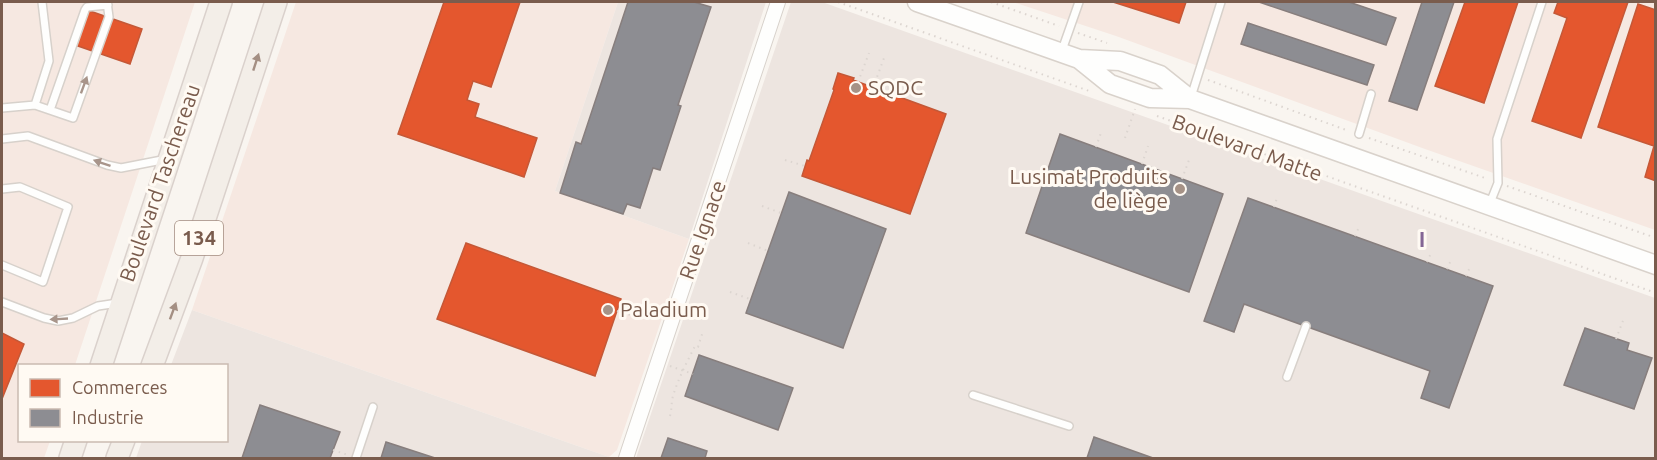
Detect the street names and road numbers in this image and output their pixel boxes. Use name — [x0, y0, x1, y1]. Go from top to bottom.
street label: Boulevard Taschereau — [114, 81, 204, 285]
street label: Boulevard Matte — [1169, 109, 1326, 185]
street label: Rue Ignace — [674, 177, 730, 282]
road number: 134 — [175, 221, 223, 255]

